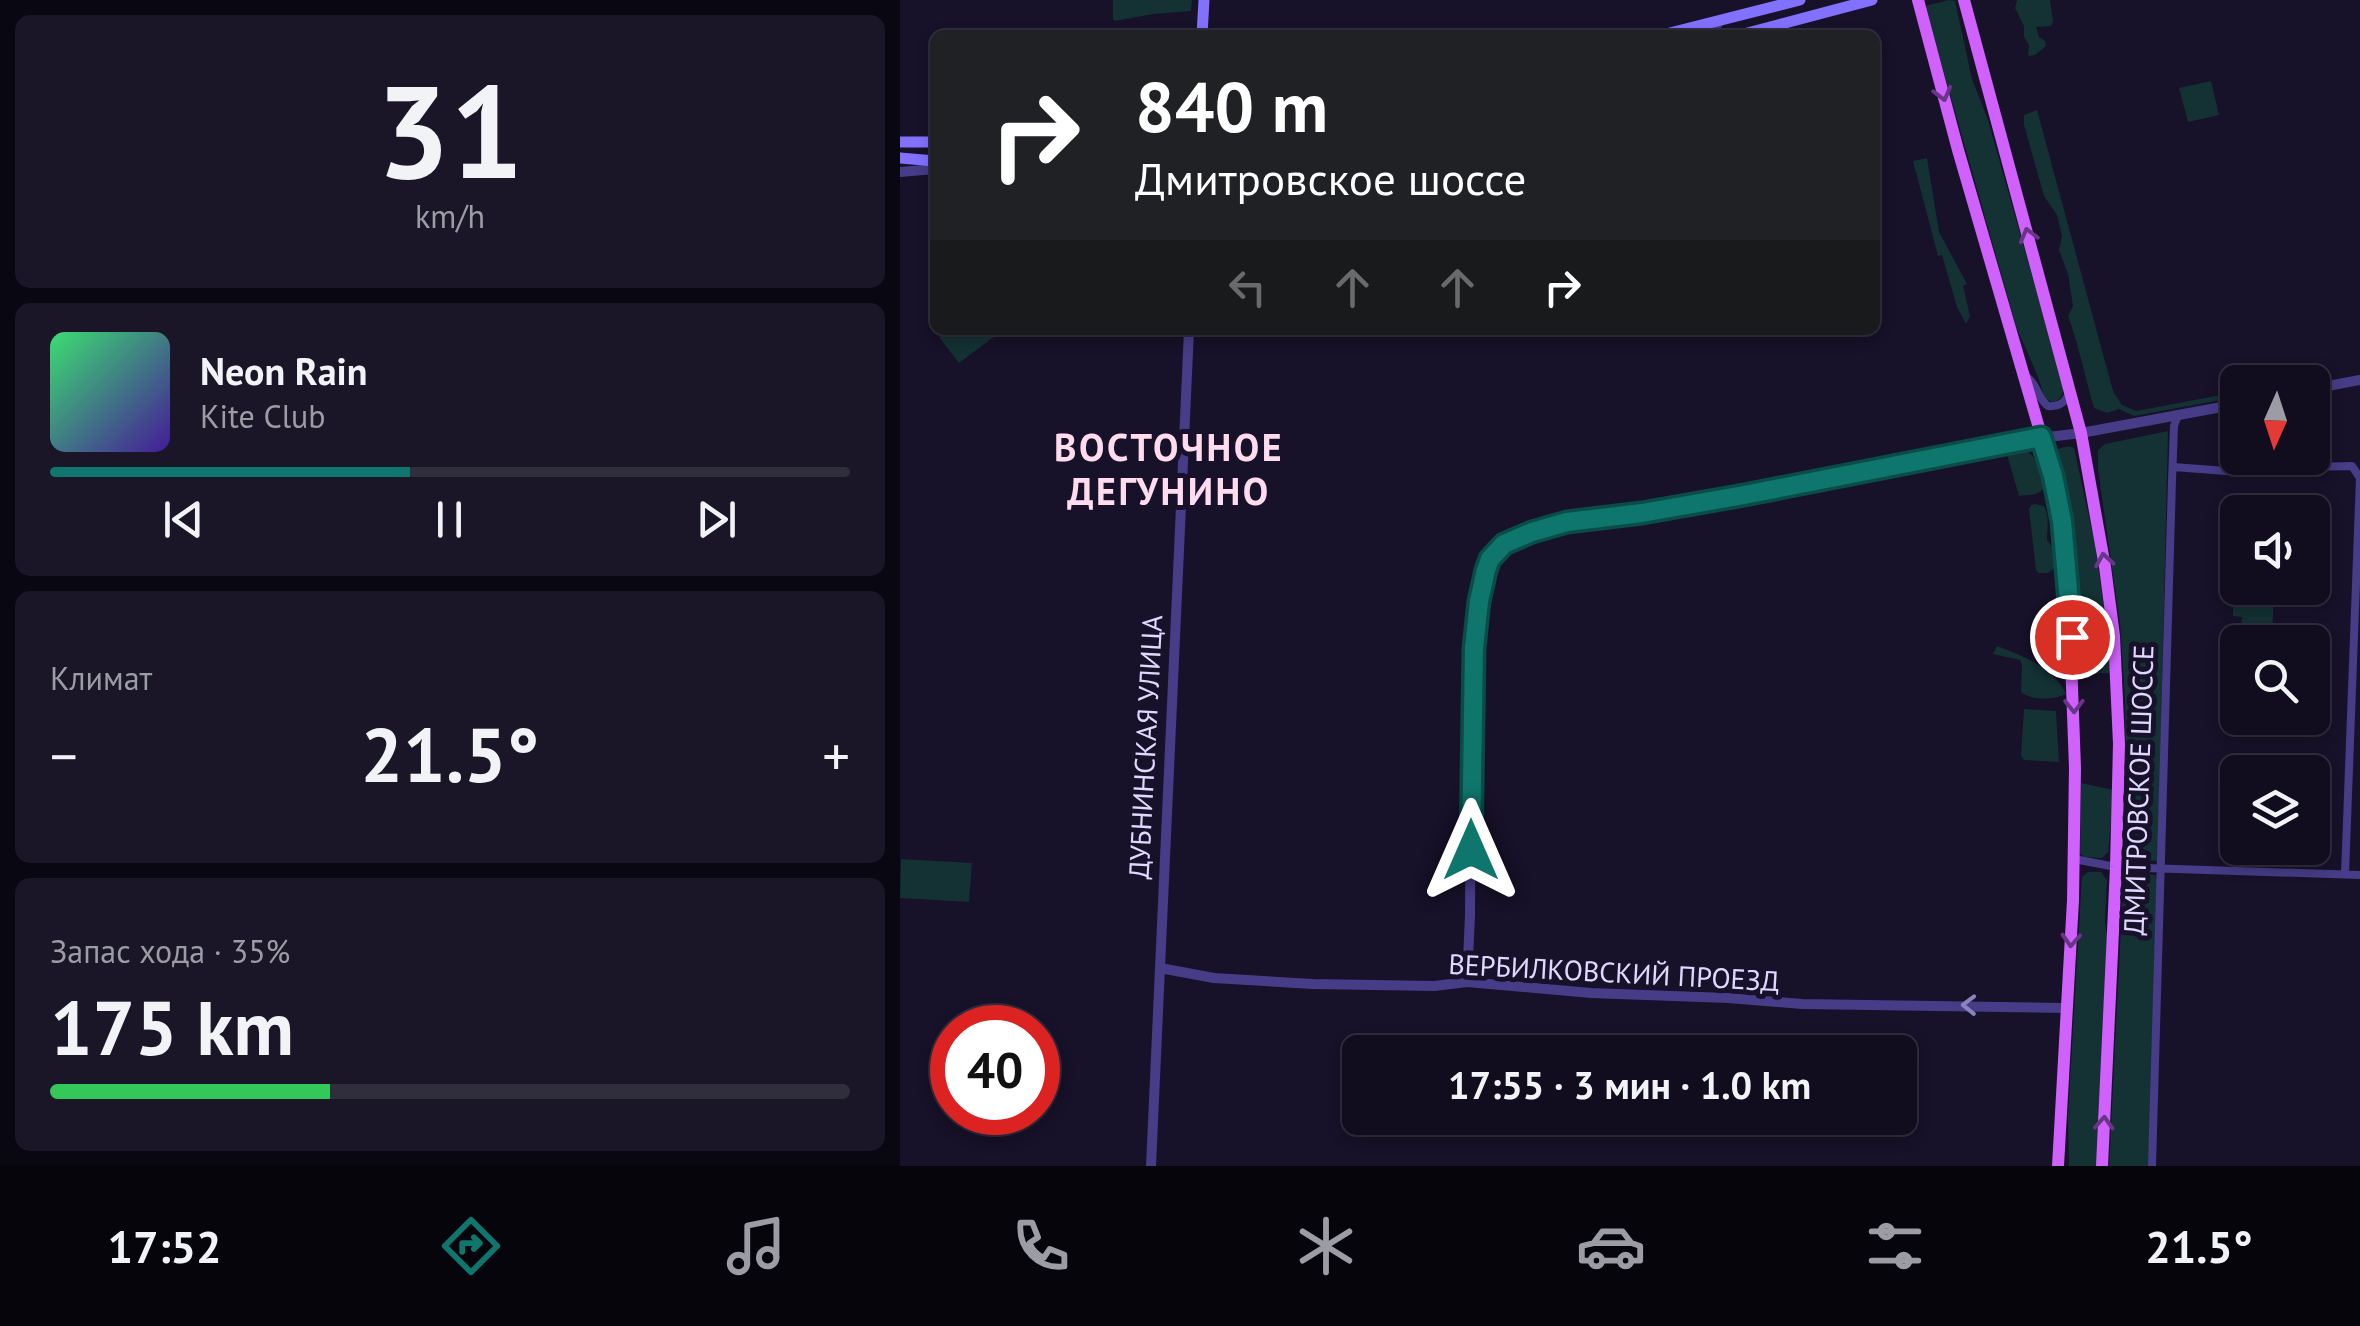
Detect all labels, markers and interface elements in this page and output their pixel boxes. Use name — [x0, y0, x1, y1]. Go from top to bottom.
text: 31 — [376, 46, 524, 214]
text: 840 m — [1135, 61, 1328, 151]
icon: right — [970, 70, 1100, 200]
one-way arrow — [1932, 85, 1953, 102]
text: Дмитровское шоссе — [1135, 149, 1526, 207]
text: km/h — [415, 195, 485, 237]
one-way arrow — [2018, 227, 2039, 244]
icon: left — [1220, 260, 1275, 315]
icon: ahead — [1325, 260, 1380, 315]
icon: ahead — [1430, 260, 1485, 315]
icon: right — [1535, 260, 1590, 315]
text: Neon Rain — [200, 346, 367, 395]
north arrow — [2220, 365, 2330, 475]
map controls — [2220, 365, 2330, 865]
text: Kite Club — [200, 395, 326, 437]
district label: ВОСТОЧНОЕ ДЕГУНИНО — [1054, 422, 1284, 515]
icon: previous — [156, 492, 211, 547]
icon: pause — [422, 492, 477, 547]
icon: next — [689, 492, 744, 547]
button: sound — [2220, 495, 2330, 605]
one-way arrow — [2094, 552, 2115, 568]
pin — [2030, 595, 2115, 680]
icon: arrive — [2045, 610, 2100, 665]
street label: ДУБНИНСКАЯ УЛИЦА — [1120, 613, 1170, 880]
button: search — [2220, 625, 2330, 735]
street label: ДМИТРОВСКОЕ ШОССЕ — [2114, 644, 2162, 936]
text: Климат — [50, 657, 152, 699]
one-way arrow — [2063, 699, 2084, 715]
text: 21.5° — [361, 706, 539, 803]
text: − — [50, 720, 78, 791]
text: + — [822, 720, 850, 791]
button: layers — [2220, 755, 2330, 865]
position arrow — [1419, 798, 1523, 902]
text: Запас хода · 35% — [50, 930, 290, 972]
one-way arrow — [2061, 933, 2082, 949]
street label: ВЕРБИЛКОВСКИЙ ПРОЕЗД — [1448, 945, 1780, 999]
text: 175 km — [50, 979, 294, 1076]
one-way arrow — [1961, 995, 1977, 1016]
speed limit sign: 40 — [930, 1005, 1060, 1135]
text: 17:55 · 3 мин · 1.0 km — [1448, 1060, 1811, 1109]
one-way arrow — [2093, 1115, 2114, 1131]
icon: directions — [436, 1211, 506, 1281]
icon: music — [721, 1211, 791, 1281]
icon: phone — [1006, 1211, 1076, 1281]
icon: climate — [1291, 1211, 1361, 1281]
icon: car — [1576, 1211, 1646, 1281]
icon: filters — [1860, 1211, 1930, 1281]
text: 17:52 — [107, 1217, 222, 1275]
text: 21.5° — [2145, 1217, 2253, 1275]

